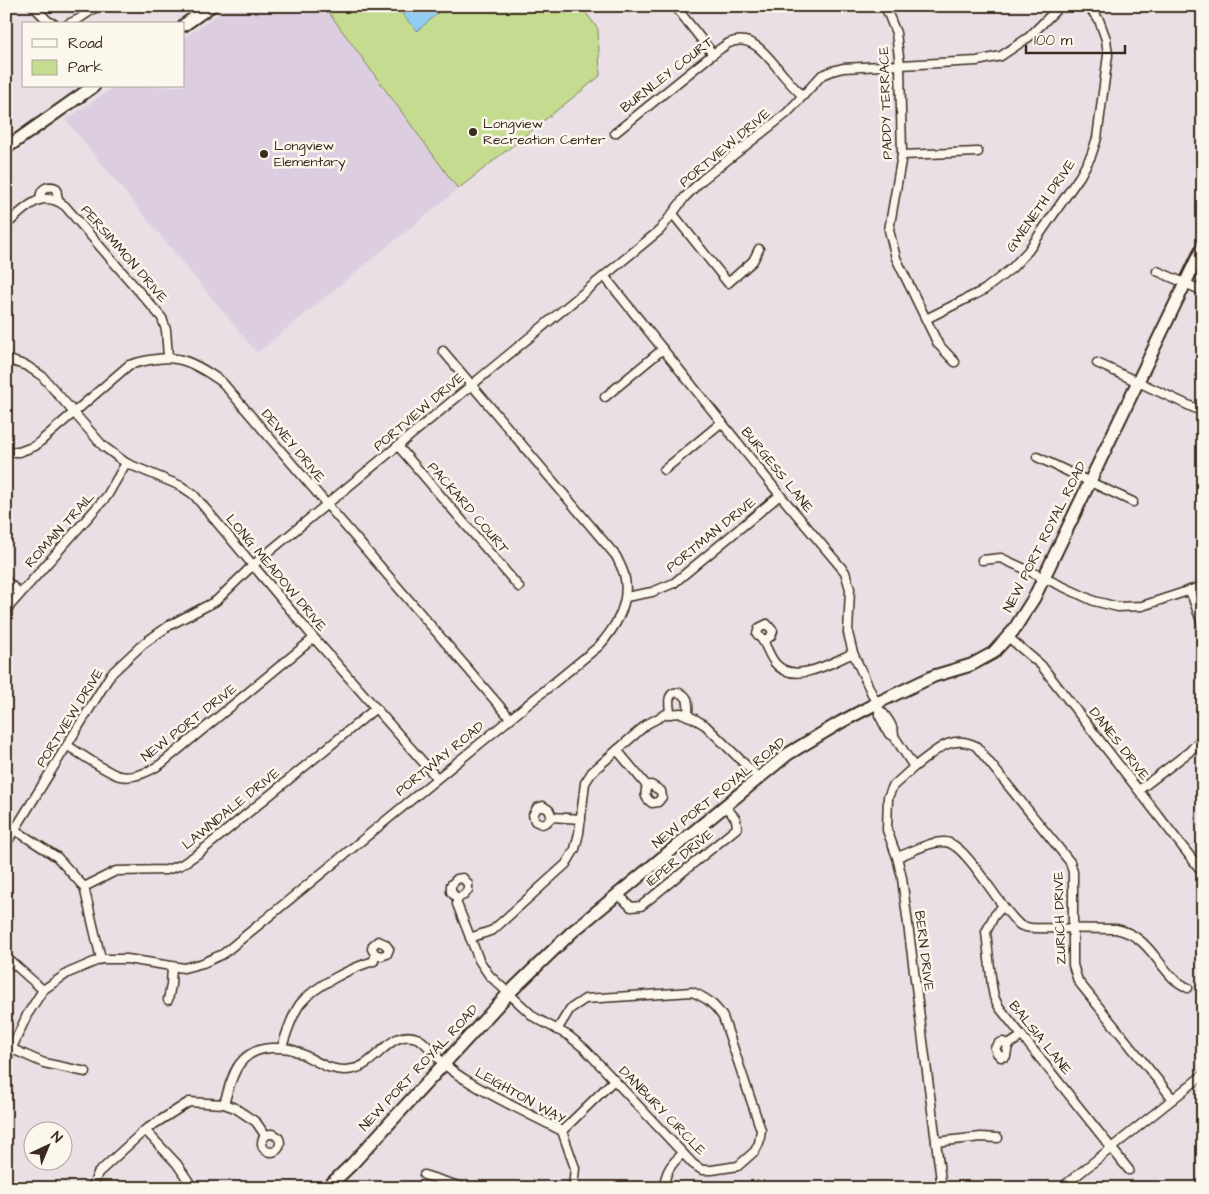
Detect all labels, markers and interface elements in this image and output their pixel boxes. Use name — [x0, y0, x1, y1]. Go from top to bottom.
legend — [22, 22, 185, 88]
scale bar — [1026, 22, 1125, 54]
text: 100 m — [1034, 30, 1073, 51]
street label: BURNLEY COURT — [616, 32, 718, 118]
text: Road — [68, 33, 103, 54]
street label: PADDY TERRACE — [874, 45, 898, 160]
text: Park — [68, 57, 103, 78]
street label: PORTVIEW DRIVE — [675, 103, 775, 192]
place label: Longview Recreation Center — [483, 114, 606, 150]
marker: Longview Recreation Center — [467, 126, 479, 138]
place label: Longview Elementary — [274, 136, 346, 172]
marker: Longview Elementary — [258, 148, 270, 160]
street label: GWENETH DRIVE — [1001, 155, 1081, 256]
street label: PERSIMMON DRIVE — [76, 201, 173, 308]
street label: PORTVIEW DRIVE — [369, 367, 469, 456]
street label: DEWEY DRIVE — [256, 405, 330, 487]
street label: BURGESS LANE — [736, 423, 818, 518]
street label: PACKARD COURT — [422, 458, 514, 558]
street label: NEW PORT ROYAL ROAD — [998, 458, 1092, 616]
street label: ROMAIN TRAIL — [20, 487, 100, 572]
street label: PORTMAN DRIVE — [662, 492, 761, 577]
street label: LONG MEADOW DRIVE — [221, 510, 332, 636]
street label: PORTVIEW DRIVE — [32, 664, 109, 771]
street label: NEW PORT DRIVE — [137, 679, 242, 767]
street label: DANES DRIVE — [1084, 703, 1154, 785]
street label: PORTWAY ROAD — [391, 717, 489, 801]
street label: NEW PORT ROYAL ROAD — [648, 733, 790, 853]
street label: LAWNDALE DRIVE — [178, 763, 285, 855]
street label: IEPER DRIVE — [642, 824, 718, 891]
street label: ZURICH DRIVE — [1048, 870, 1072, 965]
street label: BERN DRIVE — [909, 910, 939, 993]
street label: BALSIA LANE — [1004, 997, 1077, 1080]
street label: NEW PORT ROYAL ROAD — [355, 1000, 483, 1136]
street label: DANBURY CIRCLE — [614, 1062, 711, 1161]
street label: LEIGHTON WAY — [471, 1063, 569, 1129]
north arrow — [22, 1122, 72, 1172]
text: N — [46, 1127, 67, 1148]

